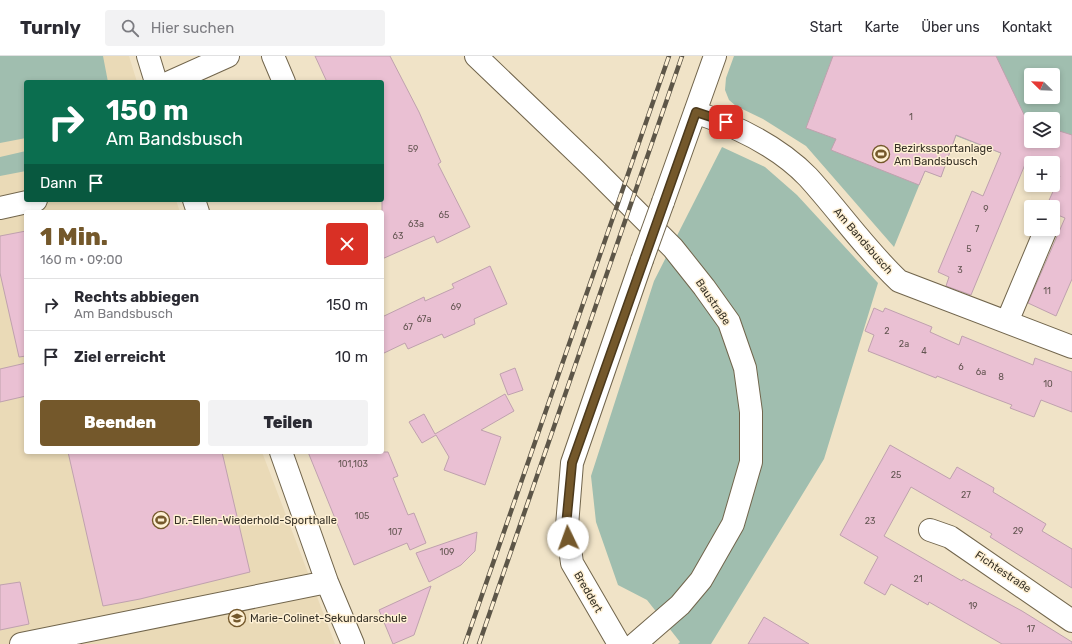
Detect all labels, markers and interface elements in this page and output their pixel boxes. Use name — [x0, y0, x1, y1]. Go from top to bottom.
search box — [105, 10, 385, 46]
text: Turnly — [20, 16, 81, 39]
icon: search — [119, 17, 141, 39]
text: Hier suchen — [151, 19, 234, 37]
text: Start — [810, 19, 843, 36]
text: Karte — [865, 19, 899, 36]
text: Über uns — [921, 19, 980, 36]
text: Kontakt — [1002, 19, 1052, 36]
north arrow — [1024, 68, 1060, 104]
map controls — [1024, 68, 1060, 236]
text: 150 m — [106, 94, 189, 127]
icon: right — [40, 96, 92, 148]
pin — [709, 105, 743, 139]
icon: arrive — [715, 111, 737, 133]
house number: 1 — [909, 112, 913, 122]
button: layers — [1024, 112, 1060, 148]
text: Am Bandsbusch — [106, 128, 243, 150]
place label: Bezirkssportanlage Am Bandsbusch — [894, 142, 992, 168]
house number: 59 — [408, 144, 418, 154]
sports icon: Bezirkssportanlage Am Bandsbusch — [871, 144, 891, 164]
button: + — [1024, 156, 1060, 192]
icon: arrive — [85, 172, 107, 194]
text: Dann — [40, 174, 77, 192]
button: − — [1024, 200, 1060, 236]
house number: 9 — [983, 204, 989, 214]
street label: Am Bandsbusch — [831, 205, 895, 277]
house number: 65 — [439, 210, 449, 220]
house number: 63a — [408, 219, 424, 229]
text: 1 Min. — [40, 223, 108, 251]
button: close — [326, 223, 368, 265]
house number: 7 — [975, 224, 980, 234]
house number: 63 — [393, 231, 403, 241]
house number: 5 — [966, 244, 972, 254]
text: 160 m · 09:00 — [40, 252, 123, 267]
house number: 3 — [957, 265, 963, 275]
street label: Baustraße — [693, 276, 733, 328]
house number: 11 — [1043, 286, 1051, 296]
text: Rechts abbiegen — [74, 288, 199, 306]
icon: right — [40, 294, 62, 316]
text: 150 m — [326, 296, 368, 314]
house number: 69 — [451, 302, 461, 312]
text: Am Bandsbusch — [74, 306, 173, 321]
house number: 67a — [417, 314, 431, 324]
house number: 67 — [403, 322, 413, 332]
house number: 2 — [884, 326, 890, 336]
house number: 2a — [899, 339, 909, 349]
icon: arrive — [40, 346, 62, 368]
house number: 4 — [921, 346, 927, 356]
text: Ziel erreicht — [74, 348, 166, 366]
text: 10 m — [335, 348, 368, 366]
house number: 6 — [958, 362, 964, 372]
house number: 6a — [976, 367, 986, 377]
house number: 8 — [998, 372, 1004, 382]
house number: 10 — [1043, 379, 1053, 389]
button: Beenden — [40, 400, 200, 446]
button: Teilen — [208, 400, 368, 446]
house number: 101,103 — [338, 459, 368, 469]
house number: 25 — [891, 470, 901, 480]
house number: 27 — [961, 490, 971, 500]
sports icon: Dr.-Ellen-Wiederhold-Sporthalle — [151, 510, 171, 530]
house number: 105 — [355, 511, 369, 521]
place label: Dr.-Ellen-Wiederhold-Sporthalle — [174, 514, 337, 527]
house number: 23 — [865, 516, 875, 526]
position arrow — [547, 517, 589, 559]
house number: 29 — [1013, 526, 1023, 536]
house number: 107 — [388, 527, 402, 537]
house number: 109 — [440, 547, 454, 557]
street label: Fichtestraße — [972, 548, 1034, 596]
street label: Breddert — [571, 569, 605, 615]
house number: 21 — [913, 574, 923, 584]
house number: 19 — [968, 601, 978, 611]
school or university icon: Marie-Colinet-Sekundarschule — [227, 608, 247, 628]
place label: Marie-Colinet-Sekundarschule — [250, 612, 407, 625]
house number: 17 — [1027, 624, 1036, 634]

